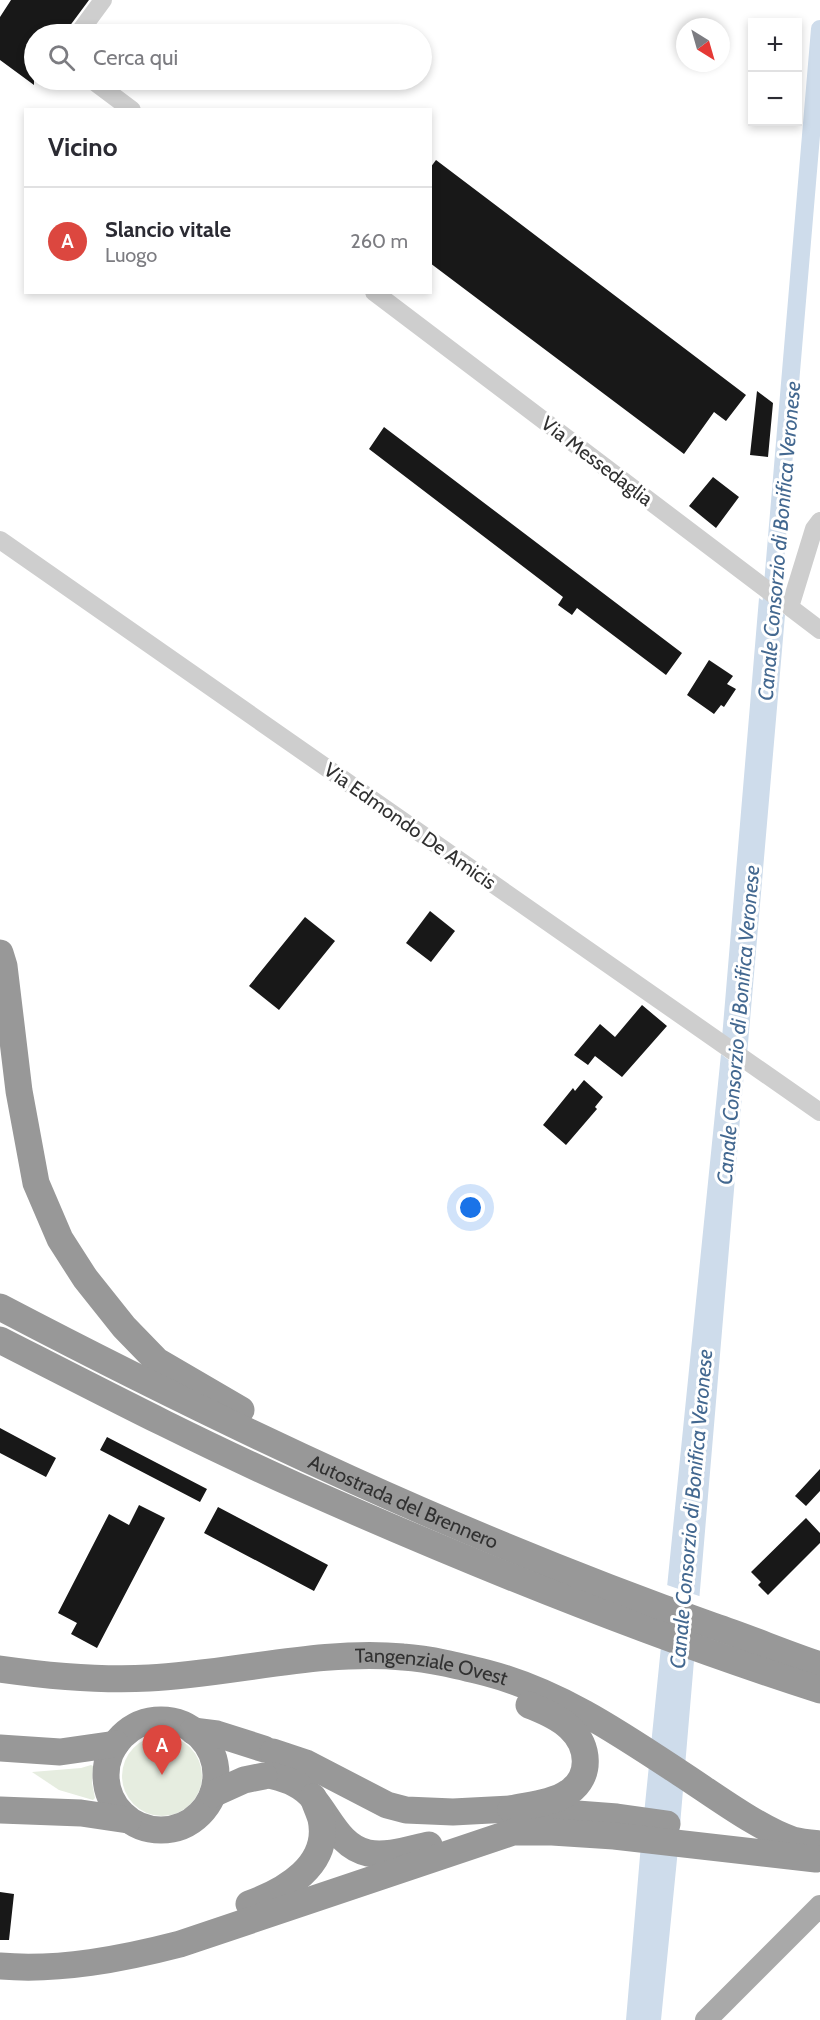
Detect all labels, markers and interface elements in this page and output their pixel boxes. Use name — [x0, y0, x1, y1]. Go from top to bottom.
north arrow — [676, 18, 730, 72]
map controls — [748, 18, 802, 126]
button: + — [748, 18, 802, 72]
search box — [24, 24, 432, 90]
icon: search — [45, 41, 78, 74]
text: Cerca qui — [93, 44, 178, 71]
button: − — [748, 72, 802, 126]
text: Vicino — [48, 131, 117, 163]
text: Slancio vitale — [105, 216, 231, 243]
text: A — [61, 229, 74, 253]
text: 260 m — [350, 229, 408, 253]
text: Luogo — [105, 243, 157, 267]
water label: Canale Consorzio di Bonifica Veronese — [753, 380, 805, 702]
street label: Via Messedaglia — [536, 411, 658, 511]
street label: Via Edmondo De Amicis — [319, 758, 501, 894]
water label: Canale Consorzio di Bonifica Veronese — [712, 864, 764, 1186]
your location — [456, 1193, 485, 1222]
water label: Canale Consorzio di Bonifica Veronese — [665, 1348, 717, 1670]
street label: Autostrada del Brennero — [305, 1450, 502, 1554]
street label: Tangenziale Ovest — [355, 1643, 511, 1690]
pin: A — [142, 1726, 182, 1775]

